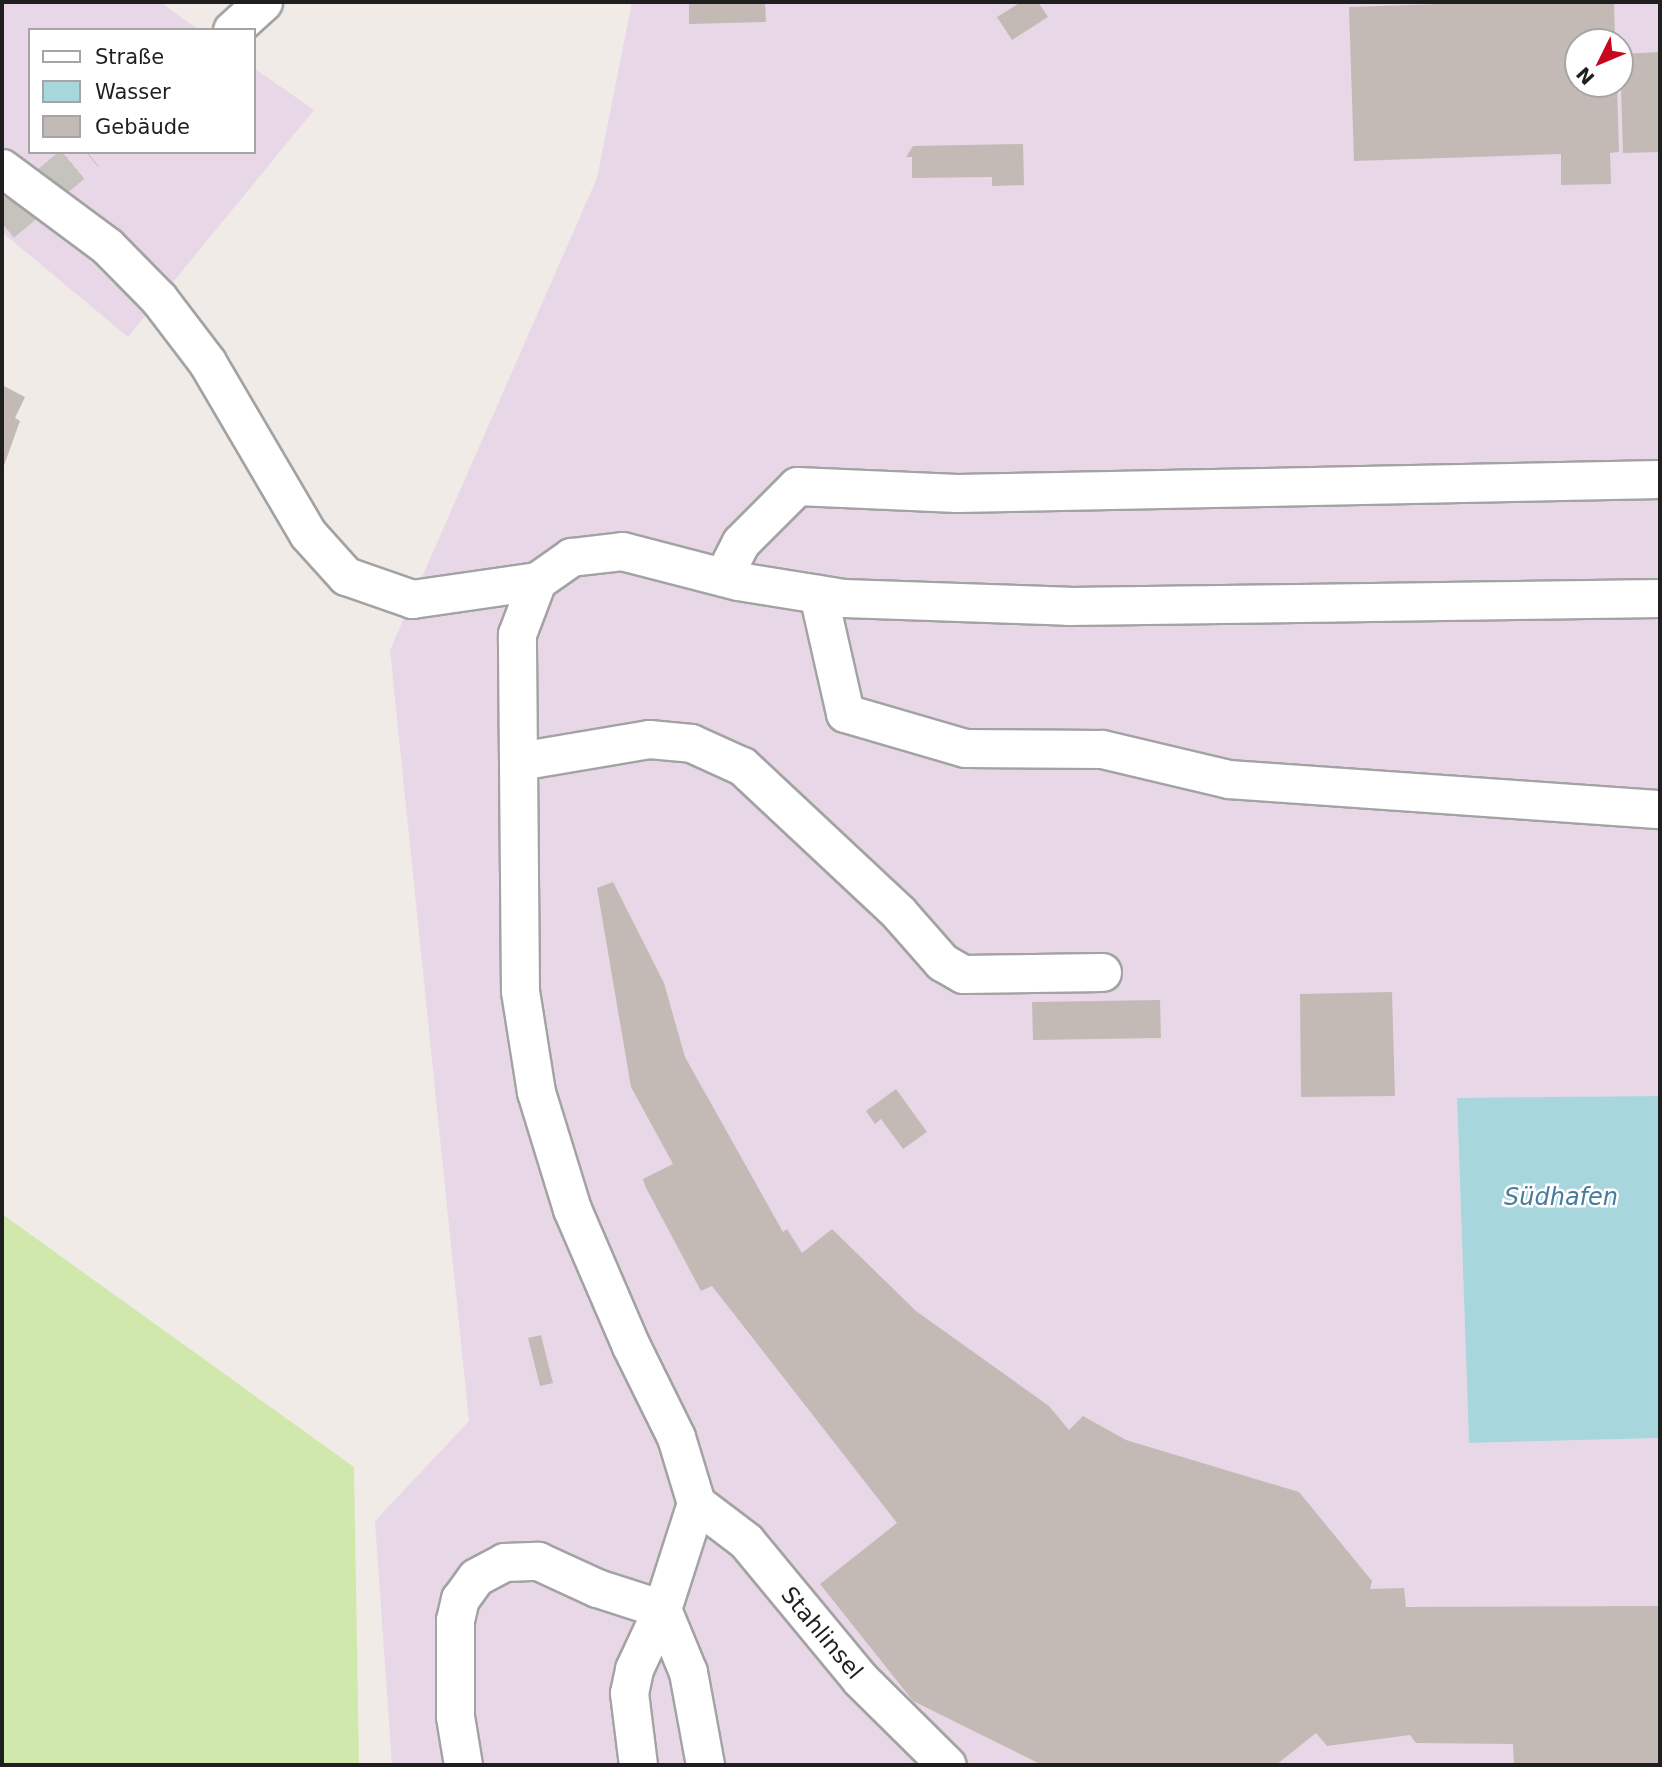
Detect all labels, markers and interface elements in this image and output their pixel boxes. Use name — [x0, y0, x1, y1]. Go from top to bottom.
legend — [28, 28, 256, 154]
north arrow — [1564, 28, 1634, 98]
text: Straße — [95, 45, 164, 69]
text: N — [1572, 63, 1599, 89]
text: Wasser — [95, 80, 171, 104]
text: Gebäude — [95, 115, 190, 139]
water label: Südhafen — [1504, 1184, 1618, 1212]
street label: Stahlinsel — [775, 1581, 869, 1685]

